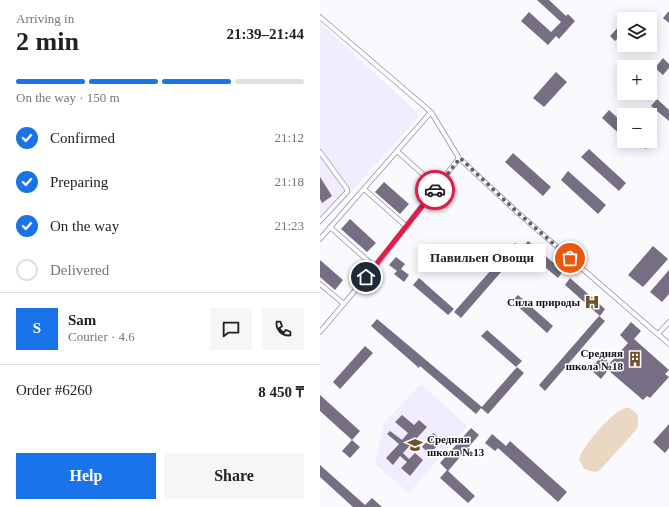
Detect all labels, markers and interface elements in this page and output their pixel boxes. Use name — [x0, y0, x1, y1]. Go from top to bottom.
text: Arriving in — [16, 11, 74, 26]
map controls — [617, 12, 657, 148]
button: layers — [617, 12, 657, 52]
text: 21:39–21:44 — [227, 26, 304, 42]
text: 2 min — [16, 27, 79, 56]
button: + — [617, 60, 657, 100]
text: On the way · 150 m — [16, 90, 120, 105]
button: − — [617, 108, 657, 148]
icon: check — [16, 127, 38, 149]
text: Confirmed — [50, 130, 115, 146]
text: 21:12 — [274, 130, 304, 145]
courier — [415, 170, 455, 210]
icon: check — [16, 171, 38, 193]
text: Preparing — [50, 174, 108, 190]
text: 21:18 — [274, 174, 304, 189]
icon: car — [424, 179, 446, 201]
icon: check — [16, 215, 38, 237]
text: On the way — [50, 218, 119, 234]
text: 21:23 — [274, 218, 304, 233]
pin — [553, 241, 587, 275]
callout: Павильен Овощи — [418, 244, 546, 272]
icon: bag — [559, 247, 581, 269]
text: Павильен Овощи — [430, 250, 534, 265]
pin — [349, 260, 383, 294]
text: Delivered — [50, 262, 109, 278]
icon: home — [355, 266, 377, 288]
hospital icon: Сила природы — [583, 293, 601, 311]
place label: Сила природы — [507, 296, 580, 308]
button: chat — [210, 308, 252, 350]
button: phone — [262, 308, 304, 350]
text: Sam — [68, 312, 96, 328]
text: S — [33, 320, 41, 336]
text: Courier · 4.6 — [68, 329, 135, 344]
place label: Средняя школа №18 — [566, 347, 623, 372]
building icon: Средняя школа №18 — [626, 350, 644, 368]
text: Order #6260 — [16, 382, 92, 398]
text: 8 450 ₸ — [258, 384, 304, 400]
place label: Средняя школа №13 — [427, 433, 485, 458]
school or university icon: Средняя школа №13 — [406, 436, 424, 454]
button: Help — [16, 453, 156, 499]
button: Share — [164, 453, 304, 499]

